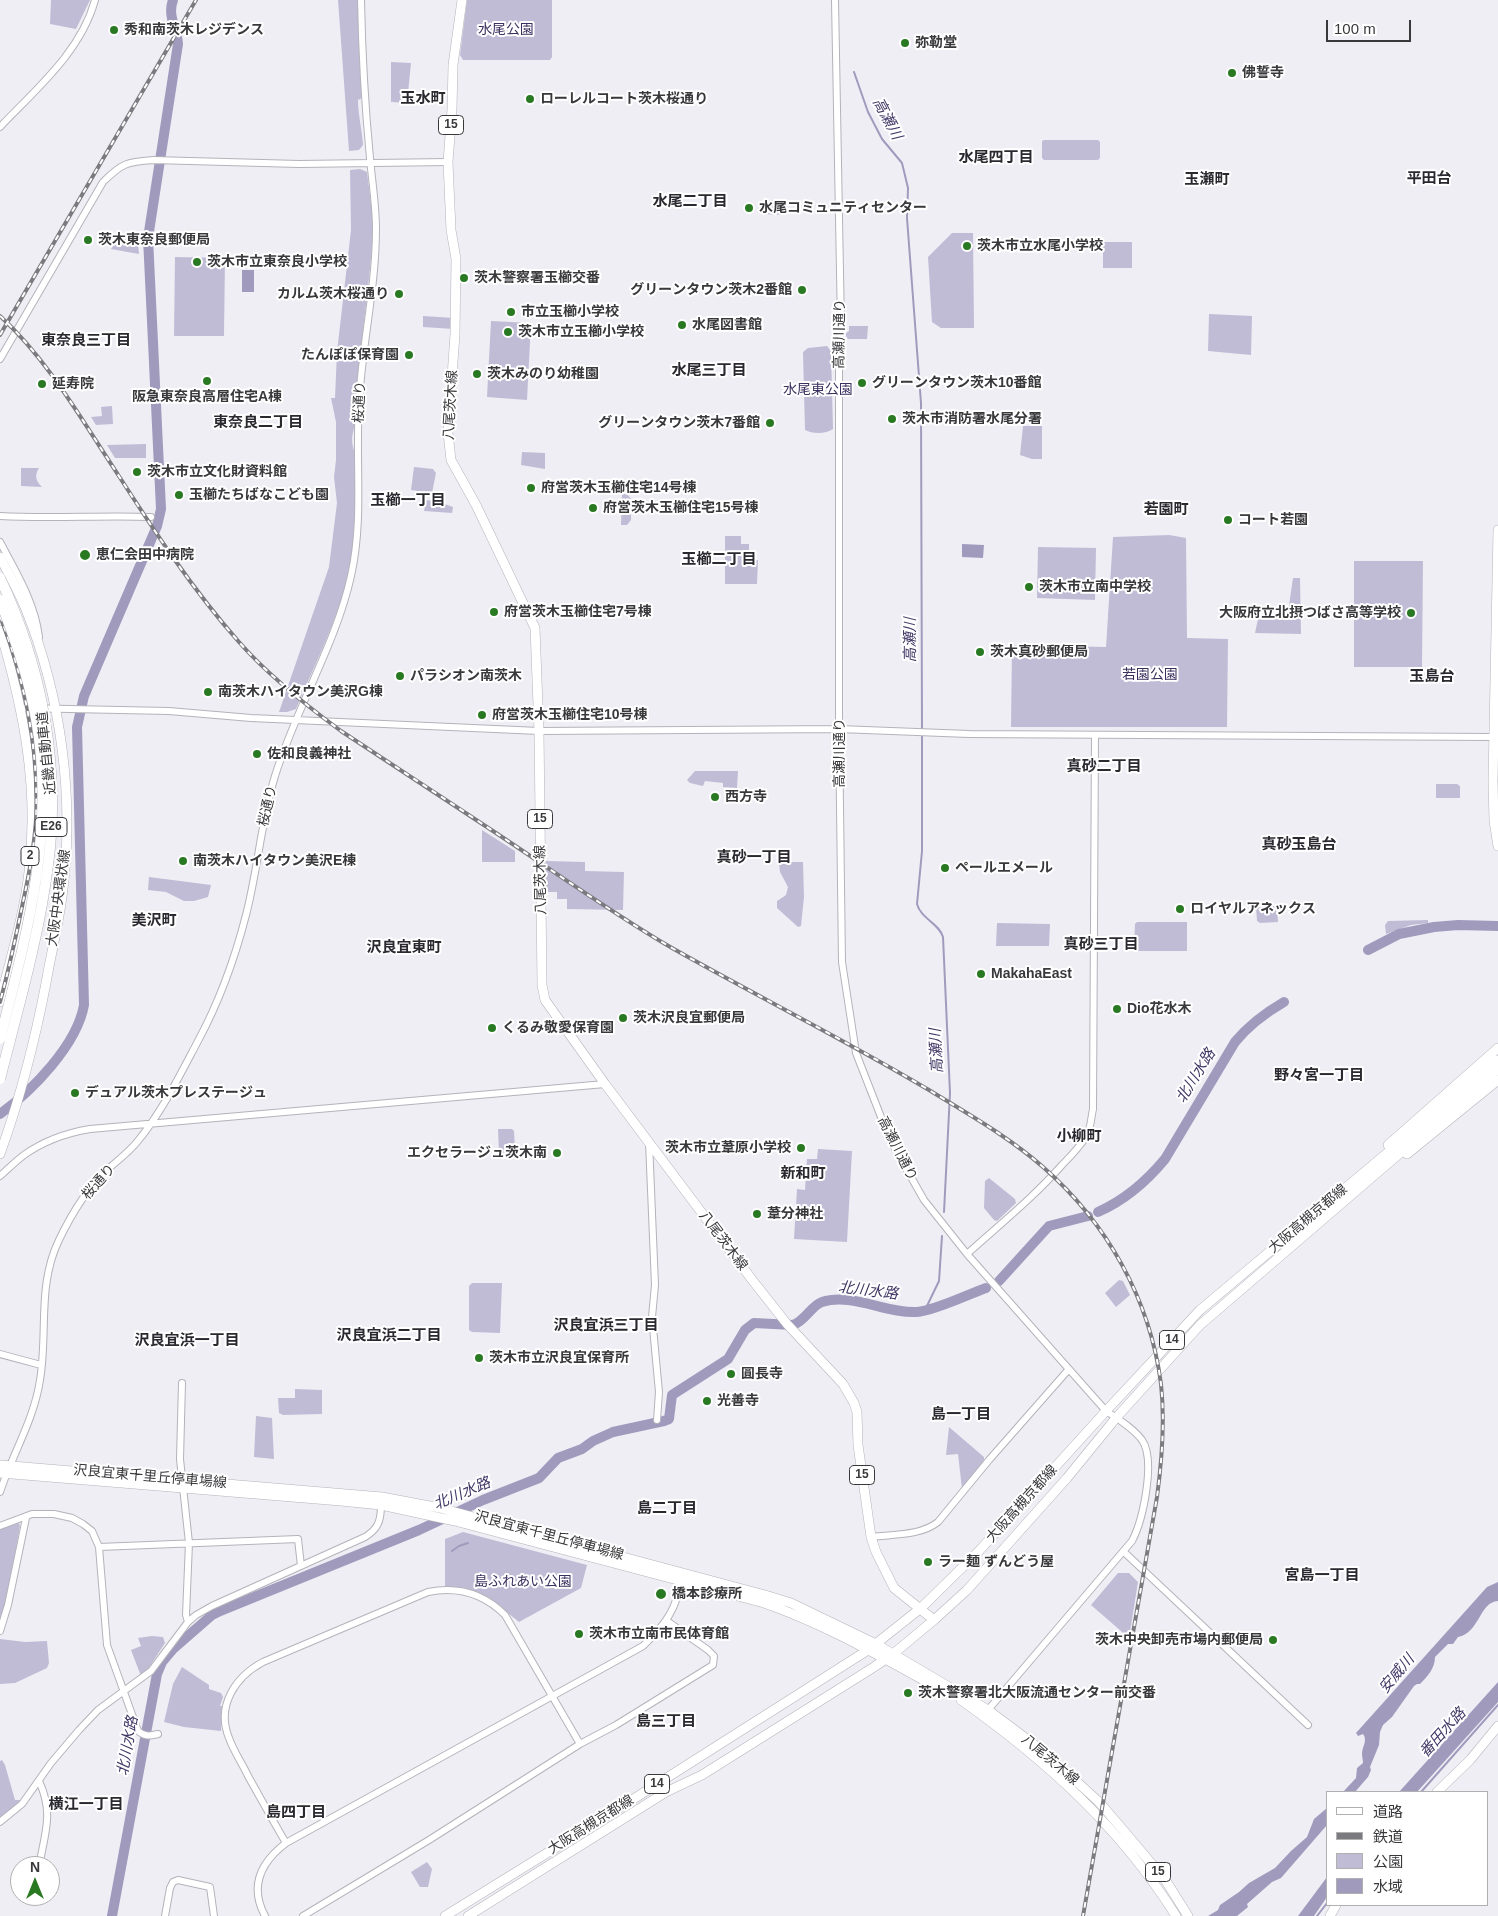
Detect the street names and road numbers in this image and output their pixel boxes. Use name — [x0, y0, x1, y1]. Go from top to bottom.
road number: 15 — [438, 116, 464, 134]
street label: 高瀬川通り — [831, 299, 849, 369]
street label: 八尾茨木線 — [441, 370, 461, 440]
street label: 桜通り — [351, 381, 369, 423]
street label: 近畿自動車道 — [34, 710, 60, 796]
street label: 高瀬川通り — [832, 718, 848, 788]
street label: 桜通り — [255, 784, 281, 828]
road number: 15 — [528, 810, 552, 829]
road number: E26 — [35, 818, 67, 836]
street label: 八尾茨木線 — [532, 845, 550, 915]
road number: 2 — [21, 846, 39, 866]
street label: 大阪中央環状線 — [44, 848, 74, 948]
street label: 高瀬川通り — [874, 1114, 920, 1184]
street label: 桜通り — [79, 1161, 119, 1203]
street label: 大阪高槻京都線 — [1265, 1181, 1351, 1257]
street label: 八尾茨木線 — [695, 1208, 751, 1274]
road number: 14 — [1160, 1330, 1184, 1350]
street label: 沢良宜東千里丘停車場線 — [73, 1462, 227, 1492]
street label: 大阪高槻京都線 — [983, 1462, 1061, 1546]
road number: 15 — [850, 1466, 874, 1484]
street label: 沢良宜東千里丘停車場線 — [472, 1508, 626, 1564]
street label: 八尾茨木線 — [1018, 1731, 1082, 1789]
road number: 14 — [644, 1775, 670, 1794]
street label: 大阪高槻京都線 — [545, 1792, 637, 1858]
road number: 15 — [1146, 1862, 1170, 1881]

